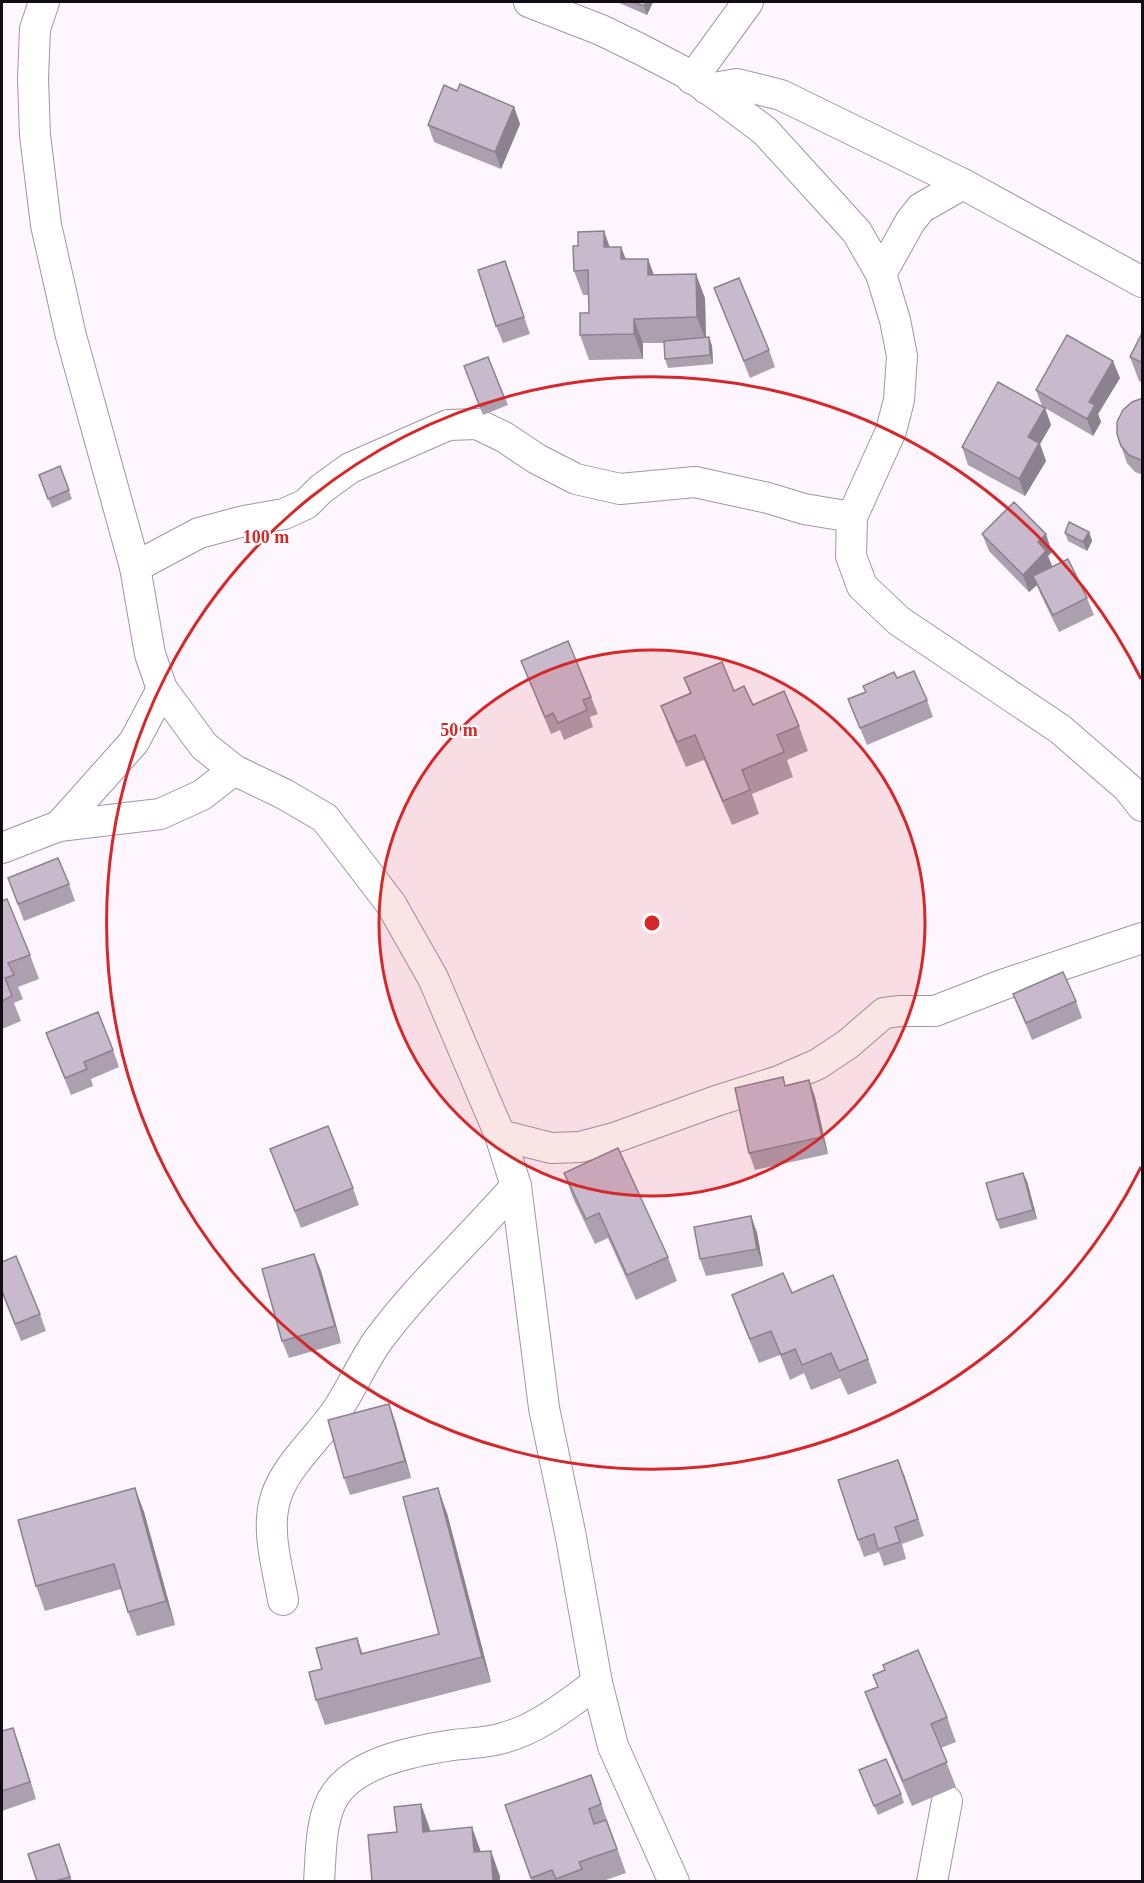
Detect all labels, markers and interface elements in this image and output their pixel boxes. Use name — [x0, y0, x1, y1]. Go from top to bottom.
text: 100 m — [243, 527, 289, 547]
text: 50 m — [440, 720, 478, 740]
centre of rings — [642, 913, 662, 933]

